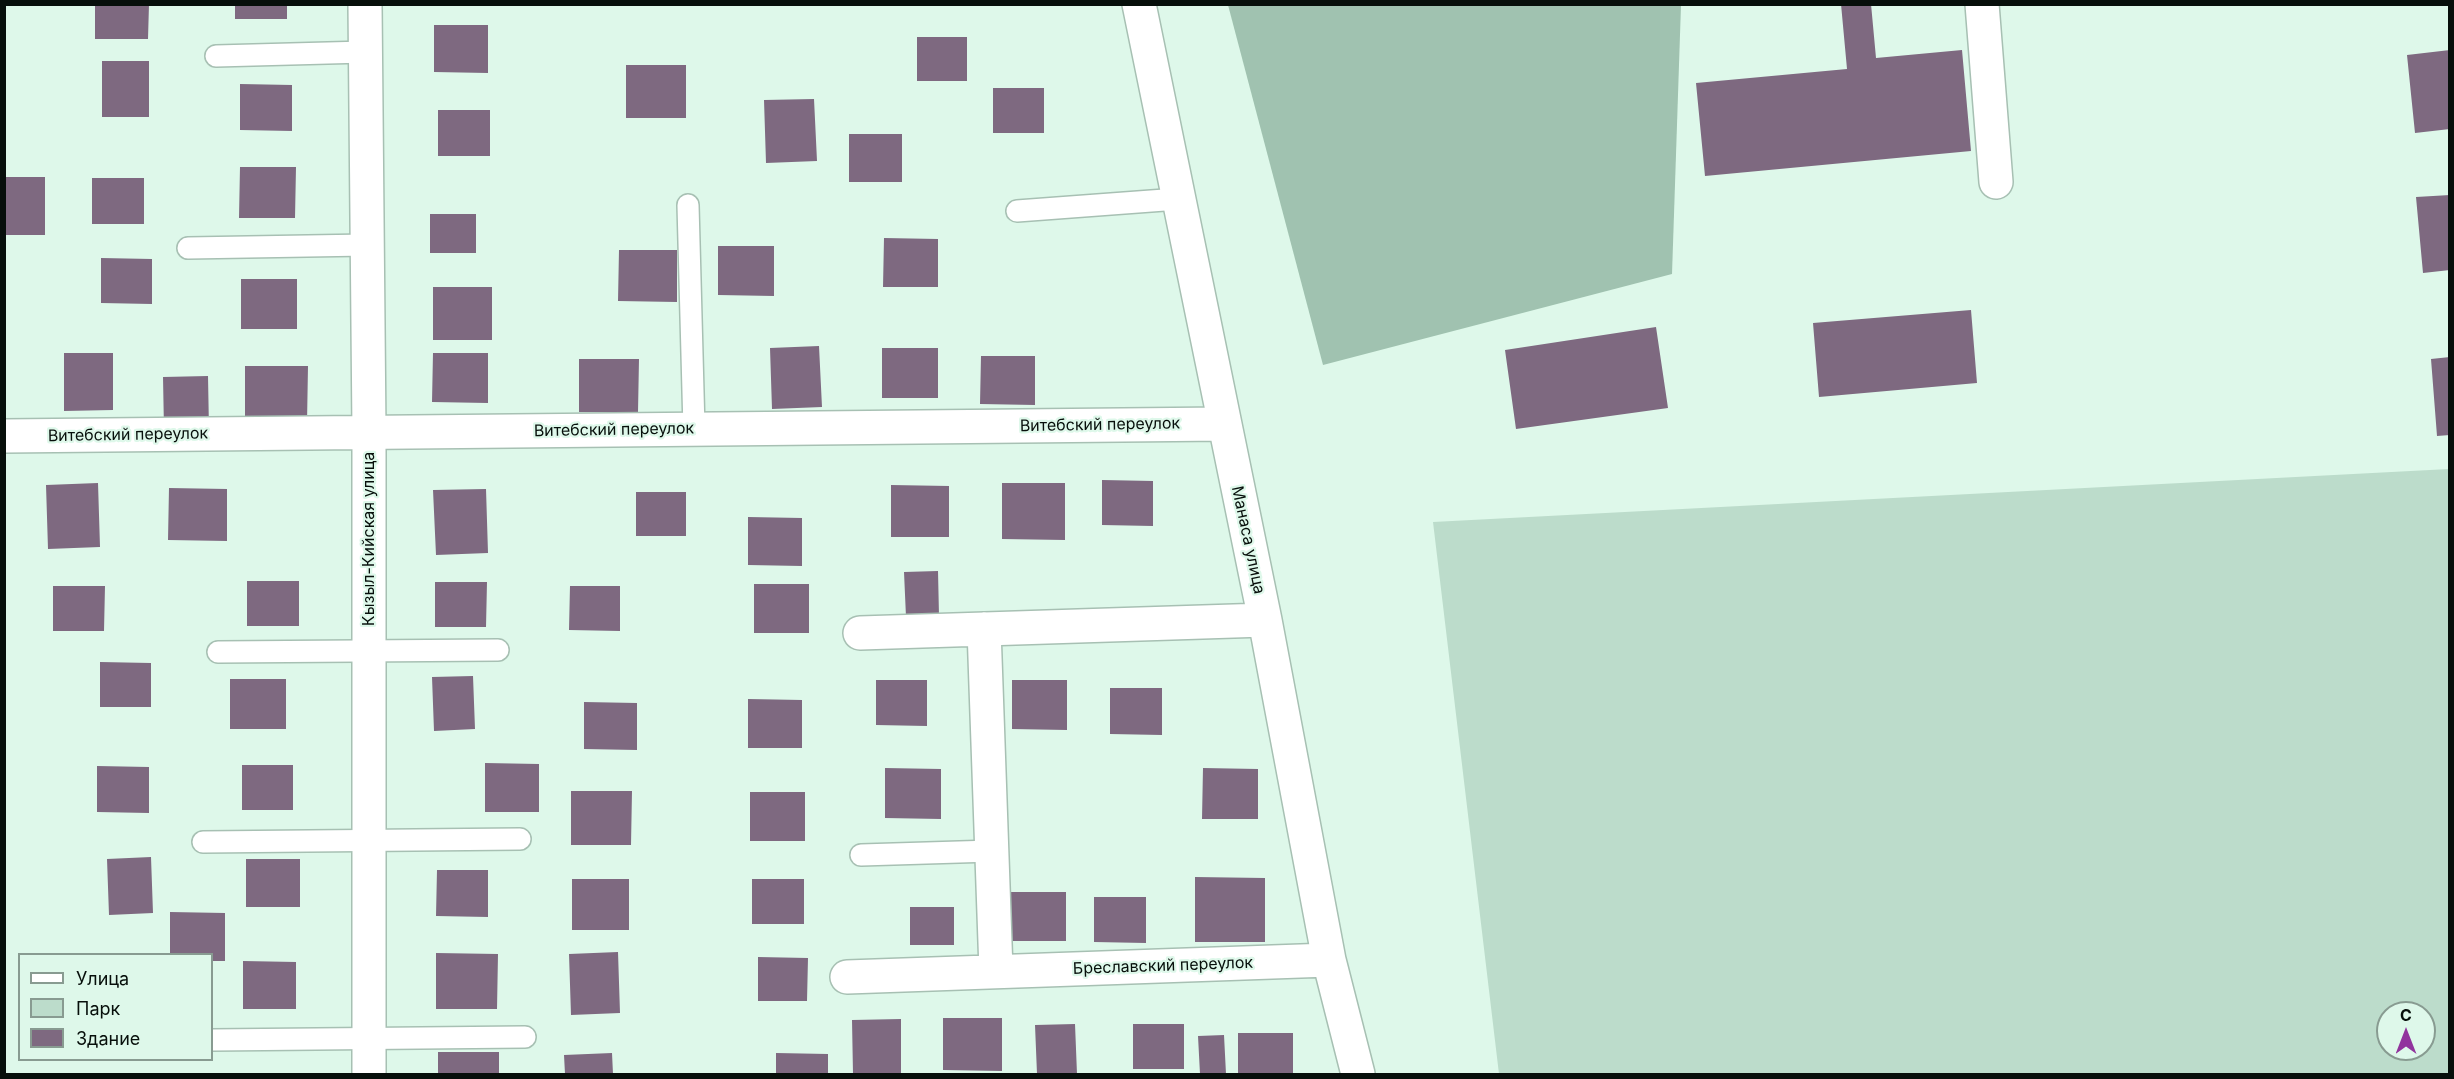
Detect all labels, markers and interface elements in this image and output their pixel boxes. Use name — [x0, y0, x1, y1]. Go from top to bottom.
street label: Витебский переулок — [1020, 414, 1180, 436]
street label: Витебский переулок — [534, 419, 694, 441]
street label: Витебский переулок — [48, 424, 208, 446]
street label: Кызыл-Кийская улица — [359, 452, 379, 626]
street label: Манаса улица — [1227, 484, 1269, 596]
legend — [18, 953, 213, 1061]
street label: Бреславский переулок — [1073, 953, 1253, 979]
text: Улица — [76, 968, 129, 989]
text: Парк — [76, 998, 120, 1019]
north arrow — [2376, 1001, 2436, 1061]
text: С — [2400, 1005, 2412, 1025]
text: Здание — [76, 1028, 140, 1049]

